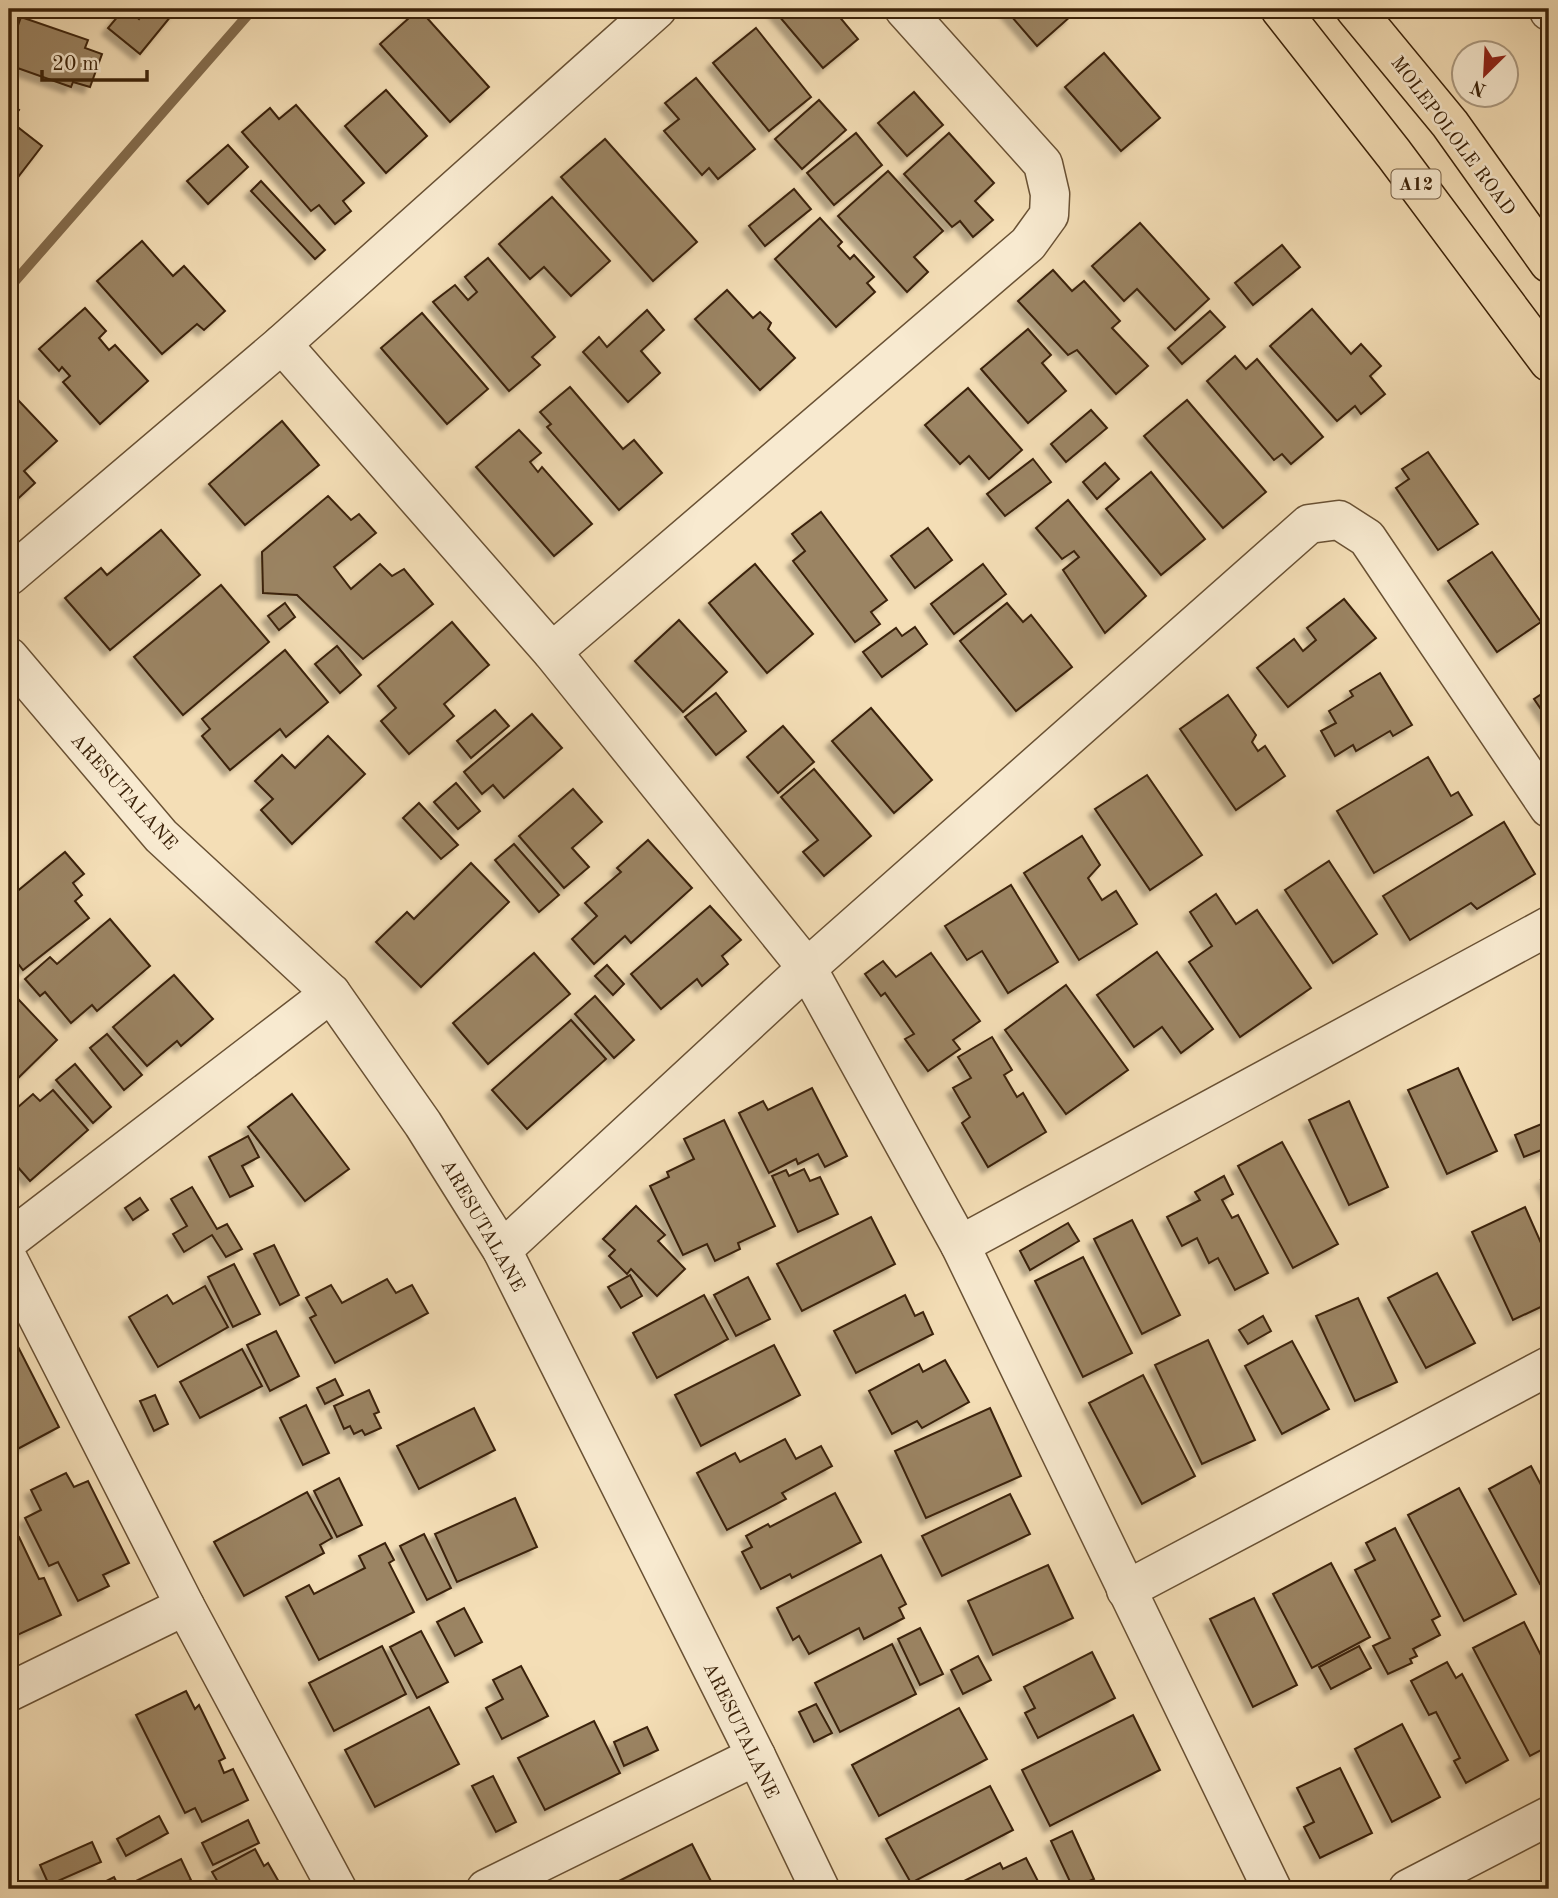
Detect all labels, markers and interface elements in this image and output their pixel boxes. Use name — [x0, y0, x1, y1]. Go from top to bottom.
scale bar — [42, 38, 147, 82]
north arrow — [1450, 38, 1520, 108]
street label: MOLEPOLOLE ROAD — [1386, 53, 1518, 220]
text: 20 m — [52, 54, 99, 75]
text: N — [1468, 75, 1490, 99]
road number: A12 — [1392, 169, 1440, 198]
street label: ARESUTALANE — [66, 731, 180, 854]
street label: ARESUTALANE — [436, 1157, 527, 1295]
street label: ARESUTALANE — [699, 1660, 781, 1802]

